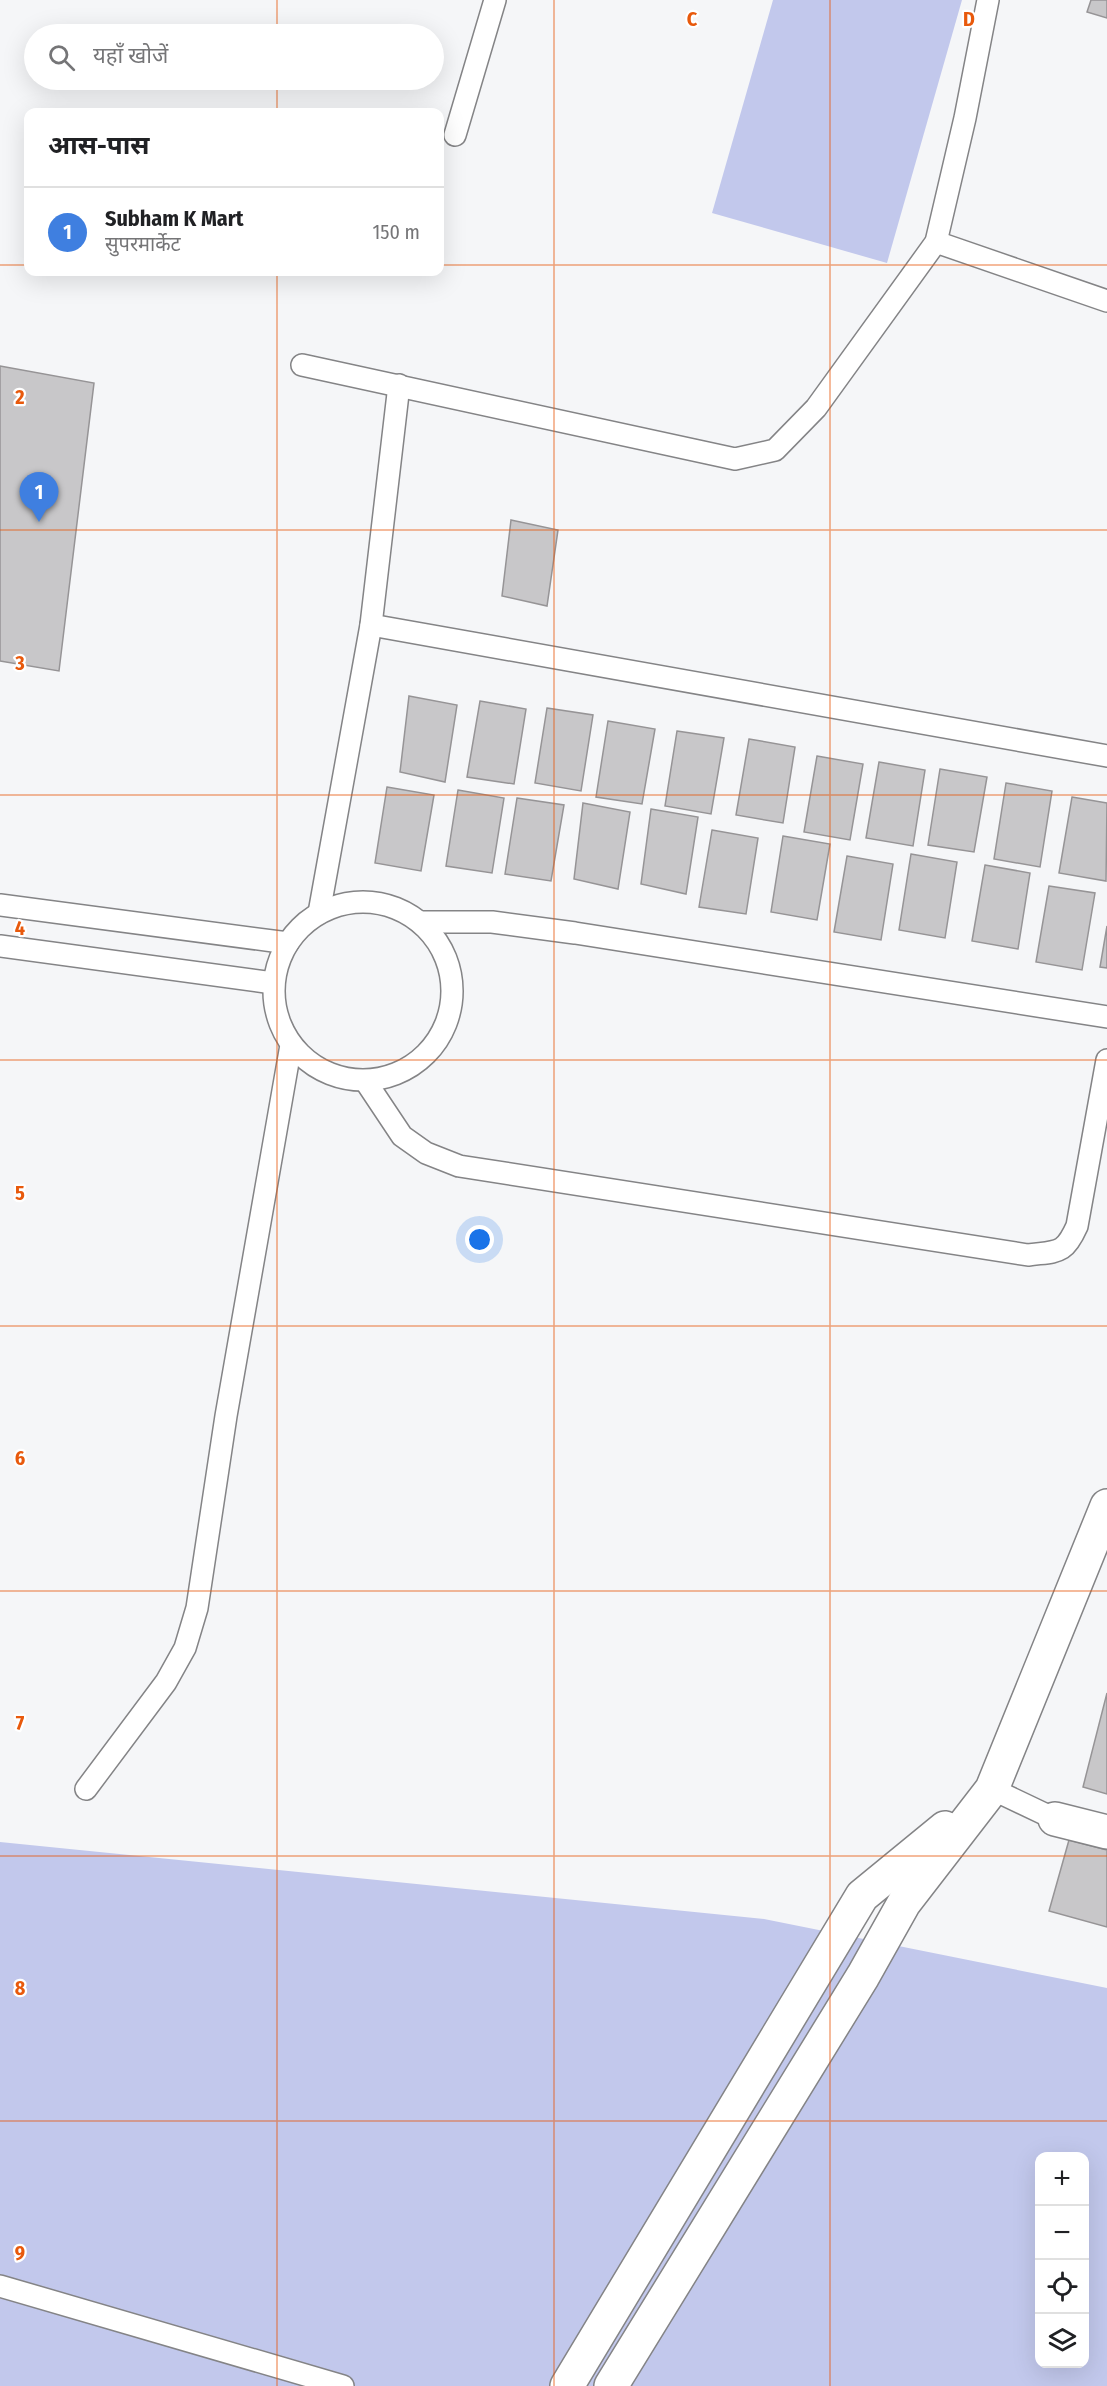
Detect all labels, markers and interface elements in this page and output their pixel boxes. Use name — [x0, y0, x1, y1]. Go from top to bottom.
text: C — [687, 7, 698, 31]
text: D — [963, 7, 975, 31]
search box — [24, 24, 444, 90]
icon: search — [45, 41, 78, 74]
text: यहाँ खोजें — [93, 42, 168, 69]
text: आस-पास — [48, 130, 150, 161]
text: Subham K Mart — [105, 205, 244, 232]
text: 1 — [63, 220, 72, 244]
text: 150 m — [373, 220, 420, 244]
text: सुपरमार्केट — [105, 232, 181, 256]
text: 2 — [14, 385, 25, 409]
pin: 1 — [20, 472, 58, 522]
text: 3 — [14, 651, 25, 675]
text: 4 — [15, 916, 25, 940]
text: 5 — [15, 1181, 25, 1205]
your location — [465, 1225, 494, 1254]
text: 6 — [15, 1446, 25, 1470]
text: 7 — [16, 1711, 25, 1735]
text: 8 — [15, 1976, 26, 2000]
map controls — [1035, 2152, 1089, 2368]
button: + — [1035, 2152, 1089, 2206]
button: − — [1035, 2206, 1089, 2260]
text: 9 — [15, 2241, 25, 2265]
button: locate — [1035, 2260, 1089, 2314]
button: layers — [1035, 2314, 1089, 2368]

